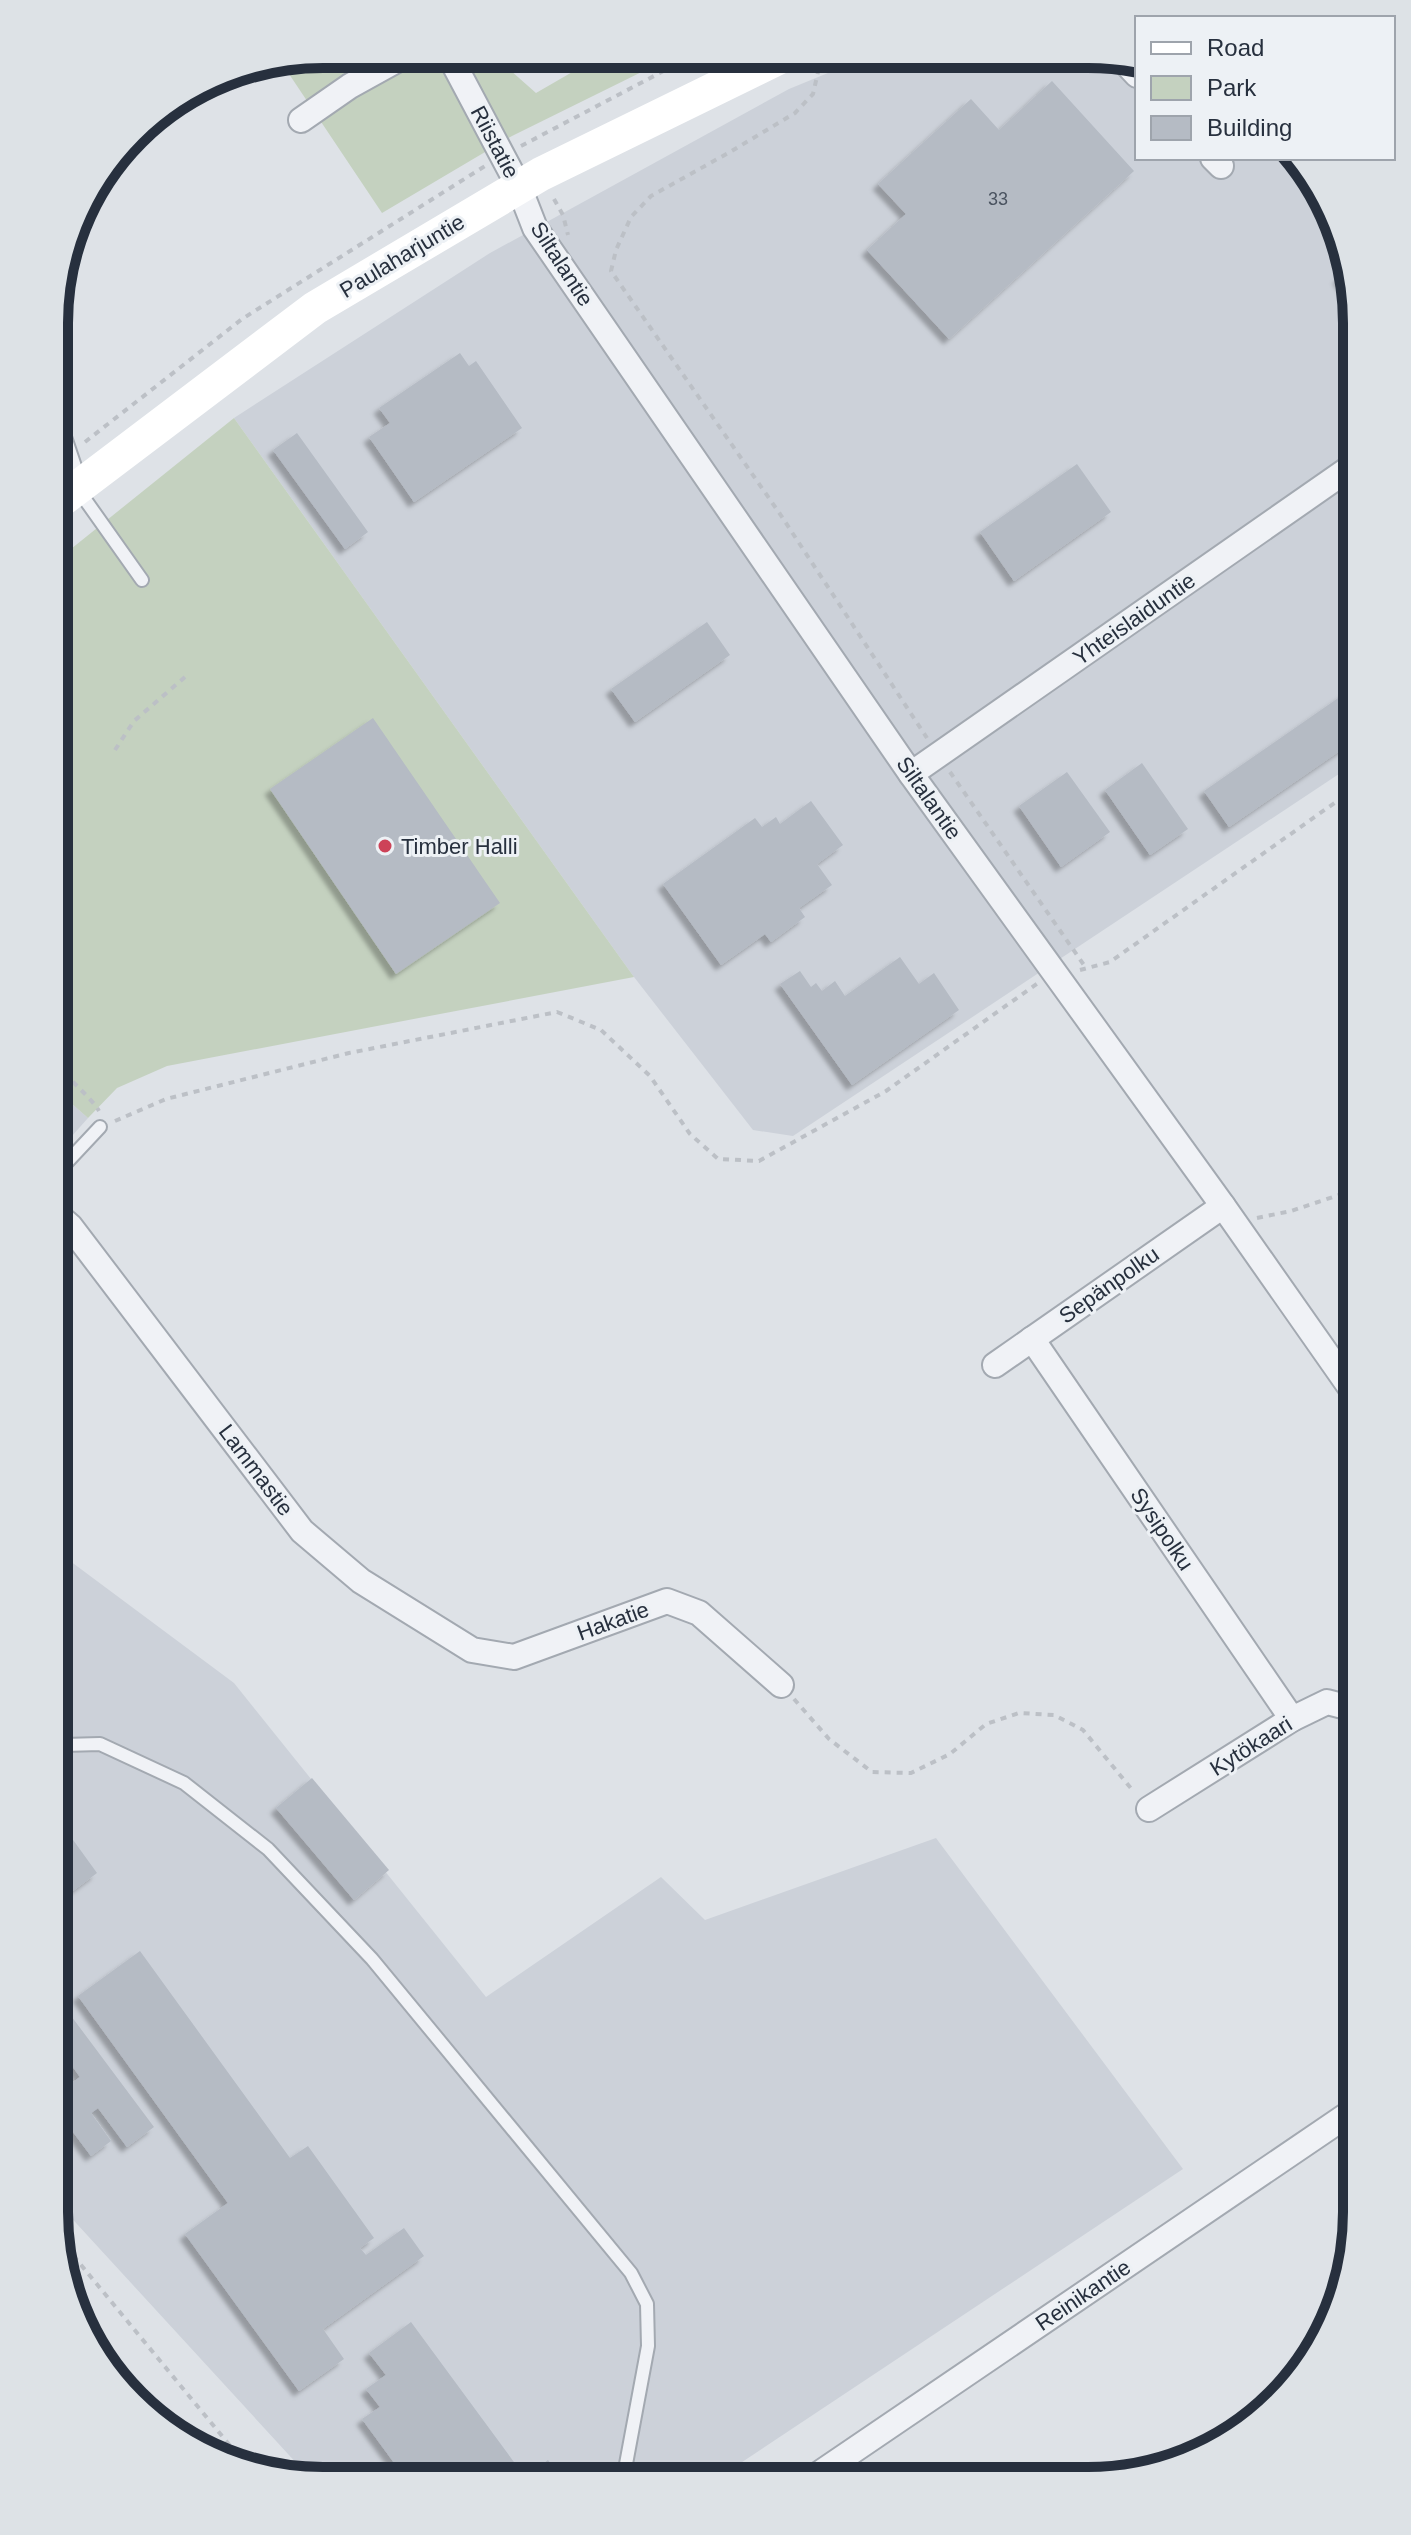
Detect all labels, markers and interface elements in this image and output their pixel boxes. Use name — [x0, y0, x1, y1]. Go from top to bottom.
legend — [1135, 16, 1395, 160]
text: Road — [1207, 34, 1264, 61]
text: Park — [1207, 74, 1257, 101]
street label: Riistatie — [466, 102, 524, 182]
text: Building — [1207, 114, 1292, 141]
house number: 33 — [988, 189, 1008, 209]
street label: Paulaharjuntie — [335, 209, 469, 303]
street label: Siltalantie — [526, 217, 598, 311]
street label: Yhteislaiduntie — [1068, 568, 1200, 670]
street label: Siltalantie — [891, 752, 967, 844]
place label: Timber Halli — [401, 834, 518, 859]
marker: Timber Halli — [376, 837, 394, 855]
street label: Sepänpolku — [1054, 1241, 1164, 1329]
street label: Lammastie — [214, 1420, 298, 1520]
street label: Sysipolku — [1125, 1483, 1199, 1575]
street label: Hakatie — [574, 1596, 652, 1646]
street label: Kytökaari — [1205, 1711, 1297, 1781]
street label: Reinikantie — [1031, 2254, 1135, 2336]

